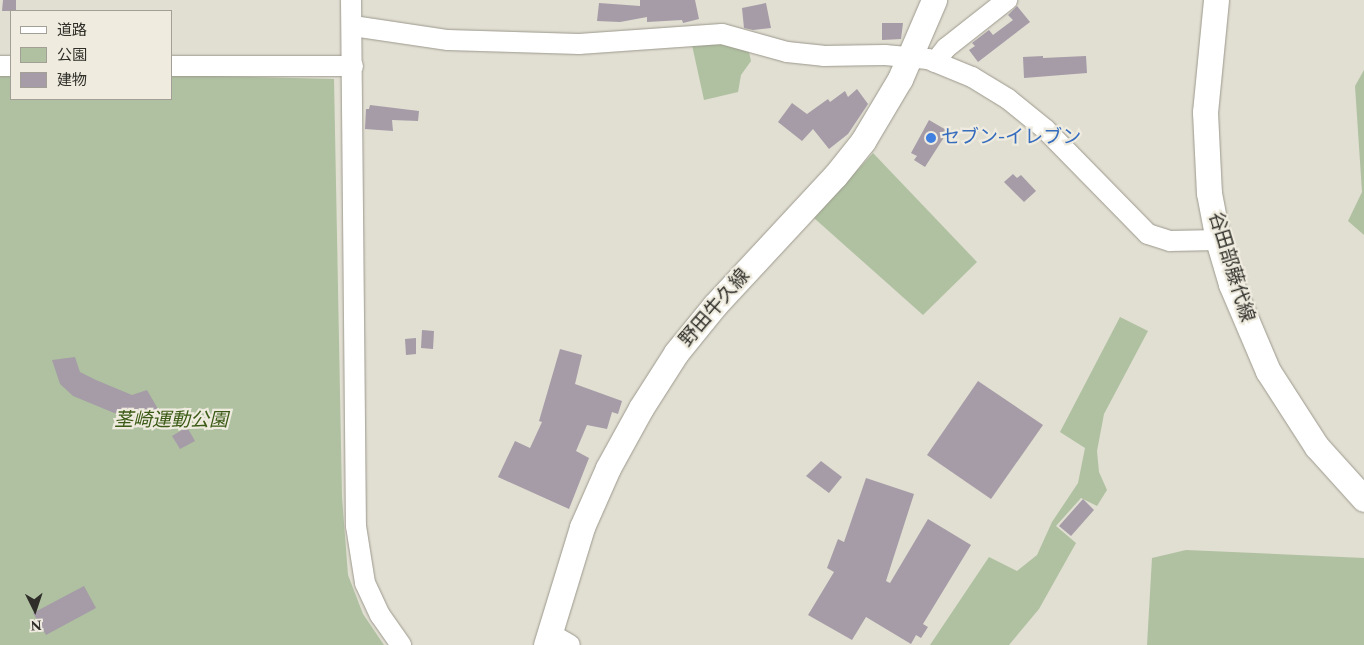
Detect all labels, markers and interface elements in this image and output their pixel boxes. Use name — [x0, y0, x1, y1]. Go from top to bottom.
legend — [10, 10, 172, 100]
text: 道路 — [57, 19, 87, 42]
text: 公園 — [57, 44, 87, 67]
text: 建物 — [57, 69, 87, 92]
place label: セブン-イレブン — [941, 127, 1081, 149]
marker: セブン-イレブン — [925, 132, 937, 144]
street label: 谷田部藤代線 — [1203, 209, 1259, 325]
street label: 野田牛久線 — [675, 265, 755, 351]
park label: 茎崎運動公園 — [114, 410, 228, 432]
north arrow — [10, 585, 60, 635]
text: N — [30, 615, 43, 636]

